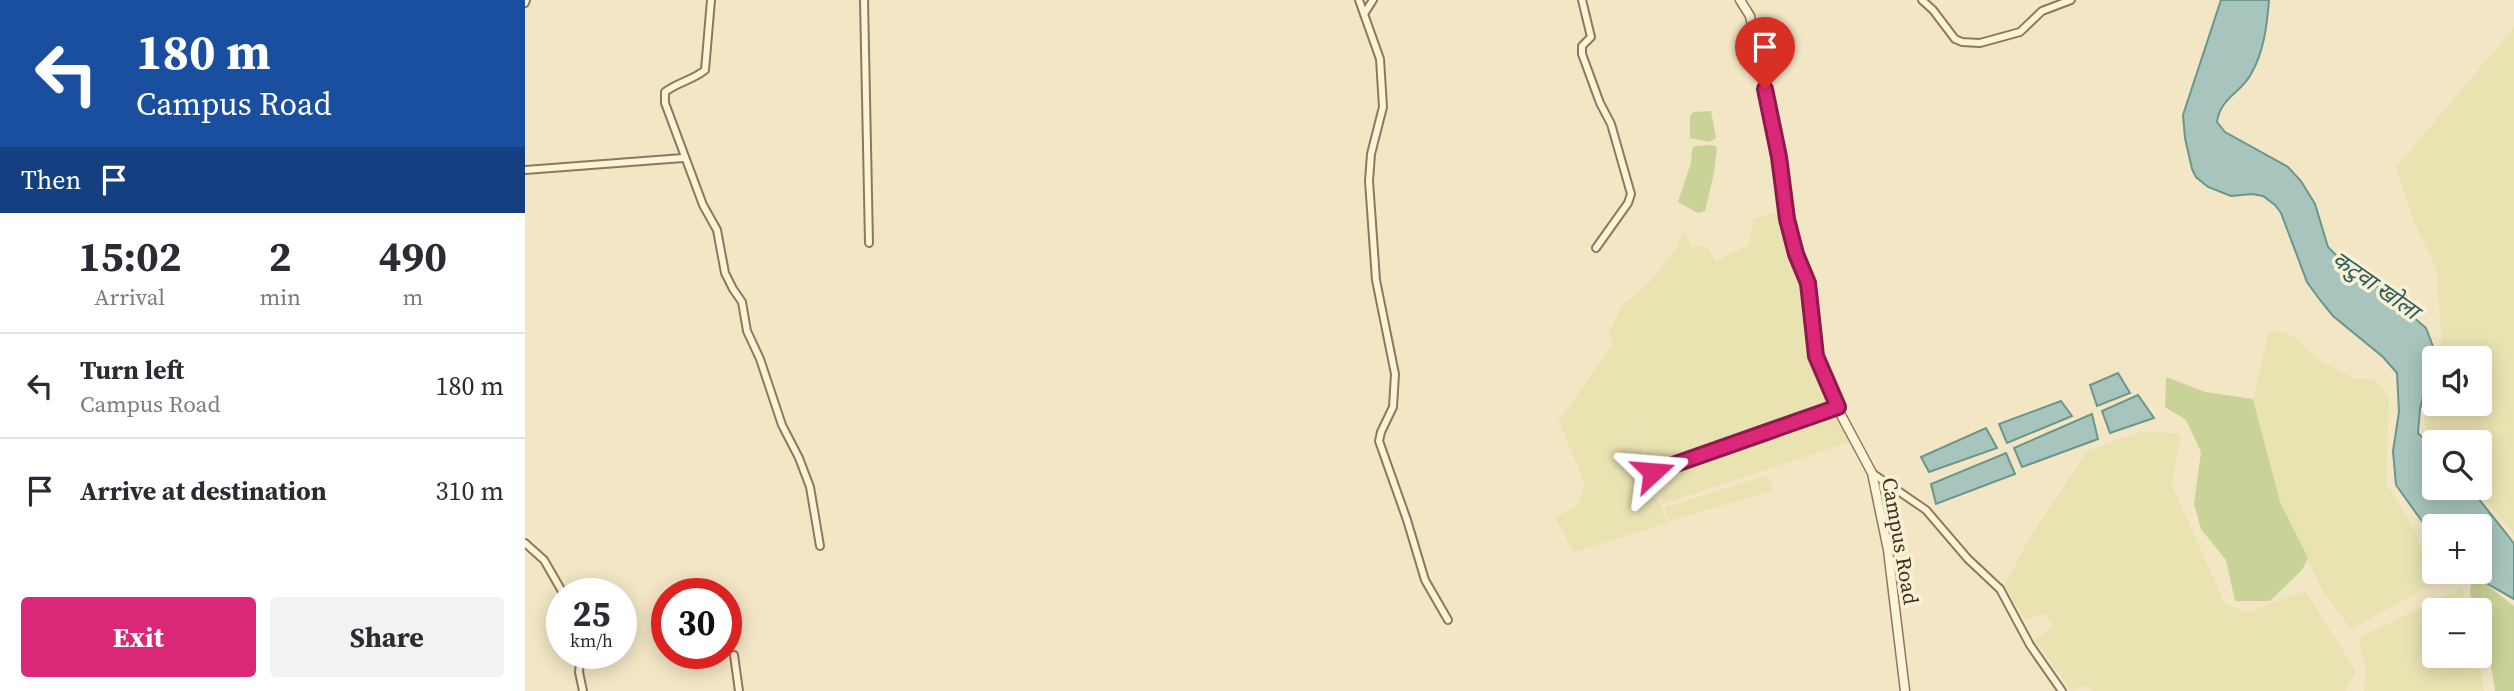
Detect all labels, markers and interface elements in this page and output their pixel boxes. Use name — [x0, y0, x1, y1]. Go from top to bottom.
pin — [1735, 17, 1795, 89]
text: 180 m — [136, 18, 271, 85]
icon: left — [21, 28, 112, 119]
icon: arrive — [1746, 28, 1784, 66]
text: Campus Road — [136, 82, 332, 126]
icon: arrive — [95, 161, 133, 199]
text: Then — [21, 162, 81, 198]
text: 15:02 — [78, 227, 182, 285]
text: 2 — [269, 227, 292, 285]
text: 490 — [379, 227, 447, 285]
water label: कटुवा खोला — [2326, 243, 2429, 329]
text: Arrival — [94, 281, 165, 313]
text: min — [259, 281, 301, 313]
text: m — [403, 281, 423, 313]
map controls — [2422, 346, 2492, 668]
button: sound — [2422, 346, 2492, 416]
text: Turn left — [80, 352, 184, 388]
icon: left — [21, 367, 59, 405]
text: 180 m — [436, 368, 504, 404]
text: Campus Road — [80, 388, 221, 420]
button: search — [2422, 430, 2492, 500]
position arrow — [1616, 435, 1690, 509]
icon: arrive — [21, 472, 59, 510]
text: Arrive at destination — [80, 473, 327, 509]
text: 310 m — [436, 473, 504, 509]
street label: Campus Road — [1875, 475, 1926, 607]
button: + — [2422, 514, 2492, 584]
speed limit sign: 30 — [651, 578, 742, 669]
text: 25 — [573, 590, 610, 638]
button: Exit — [21, 597, 256, 677]
button: Share — [270, 597, 504, 677]
button: − — [2422, 598, 2492, 668]
text: km/h — [570, 628, 613, 653]

